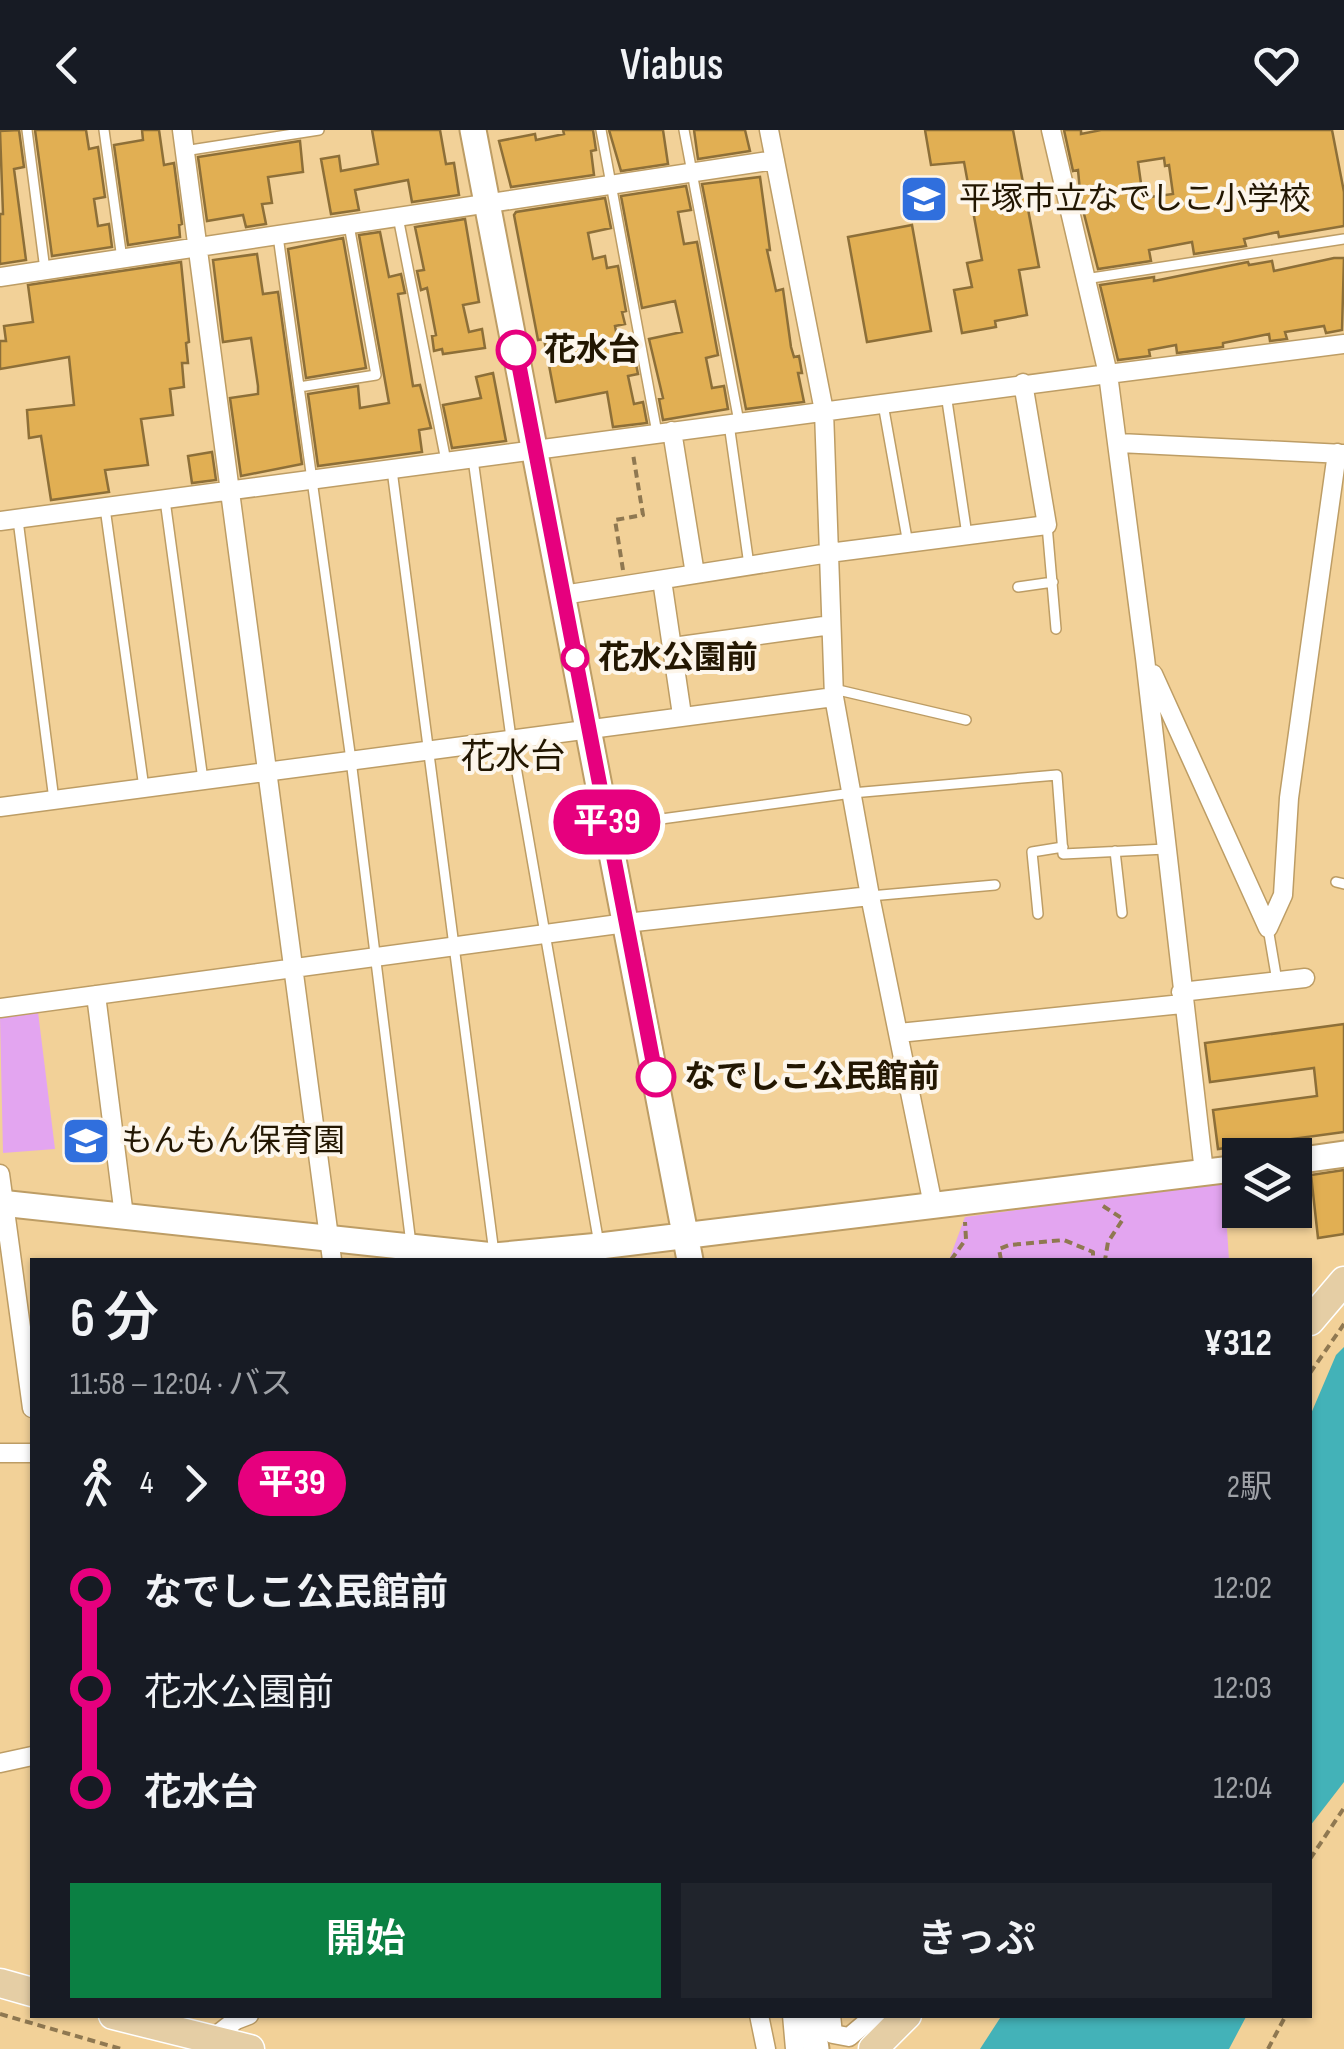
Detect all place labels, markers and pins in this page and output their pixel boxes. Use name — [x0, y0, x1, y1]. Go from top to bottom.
school or university icon: 平塚市立なでしこ小学校 — [898, 173, 950, 225]
place label: 平塚市立なでしこ小学校 — [959, 180, 1311, 219]
marker: 花水台 — [497, 331, 535, 369]
place label: 花水台 — [544, 331, 640, 370]
place label: 花水公園前 — [598, 639, 758, 678]
marker: 花水公園前 — [562, 645, 588, 671]
marker: なでしこ公民館前 — [637, 1058, 675, 1096]
place label: なでしこ公民館前 — [684, 1058, 940, 1097]
school or university icon: もんもん保育園 — [60, 1115, 112, 1167]
place label: もんもん保育園 — [121, 1122, 345, 1161]

